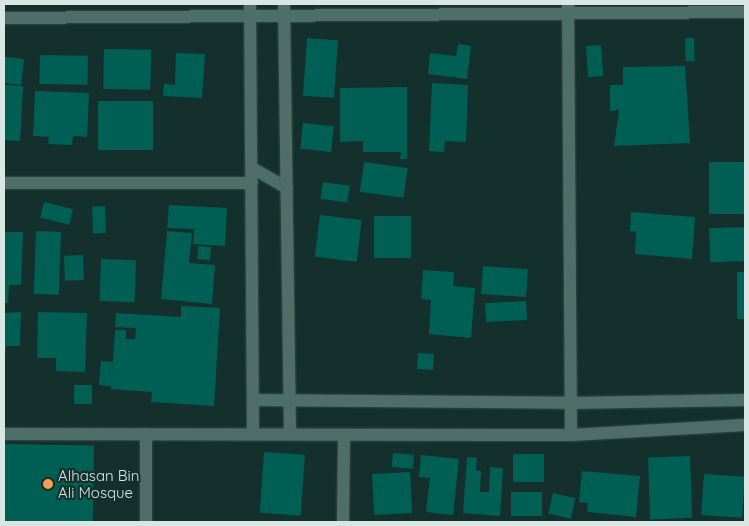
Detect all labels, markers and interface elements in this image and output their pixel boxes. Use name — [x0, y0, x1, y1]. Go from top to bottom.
place label: Alhasan Bin Ali Mosque — [58, 466, 139, 501]
marker: Alhasan Bin Ali Mosque — [42, 478, 54, 490]

